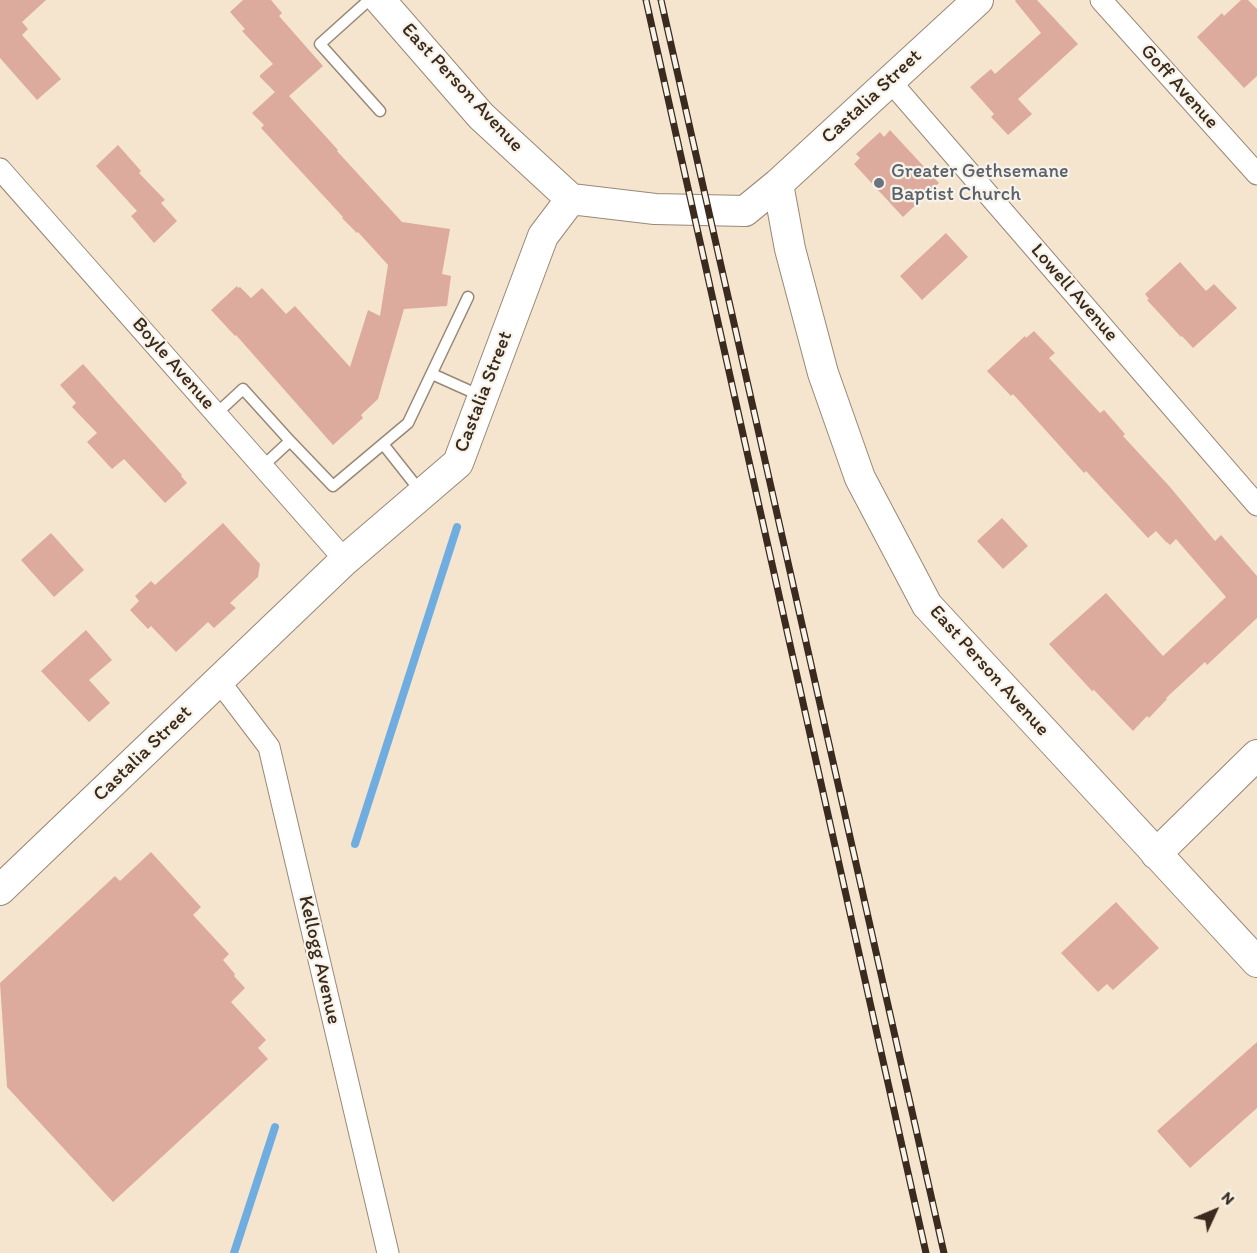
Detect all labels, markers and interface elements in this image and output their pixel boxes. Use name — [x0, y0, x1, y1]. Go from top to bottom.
street label: East Person Avenue — [396, 18, 528, 158]
street label: Goff Avenue — [1135, 40, 1223, 134]
street label: Castalia Street — [817, 45, 927, 149]
place label: Greater Gethsemane Baptist Church — [891, 160, 1069, 207]
marker: Greater Gethsemane Baptist Church — [872, 176, 886, 190]
street label: Lowell Avenue — [1025, 239, 1123, 347]
street label: Boyle Avenue — [126, 313, 220, 415]
street label: Castalia Street — [450, 328, 518, 456]
street label: East Person Avenue — [924, 601, 1054, 741]
street label: Castalia Street — [89, 701, 197, 807]
street label: Kellogg Avenue — [293, 893, 345, 1027]
north arrow — [1185, 1181, 1245, 1241]
text: N — [1218, 1188, 1239, 1209]

